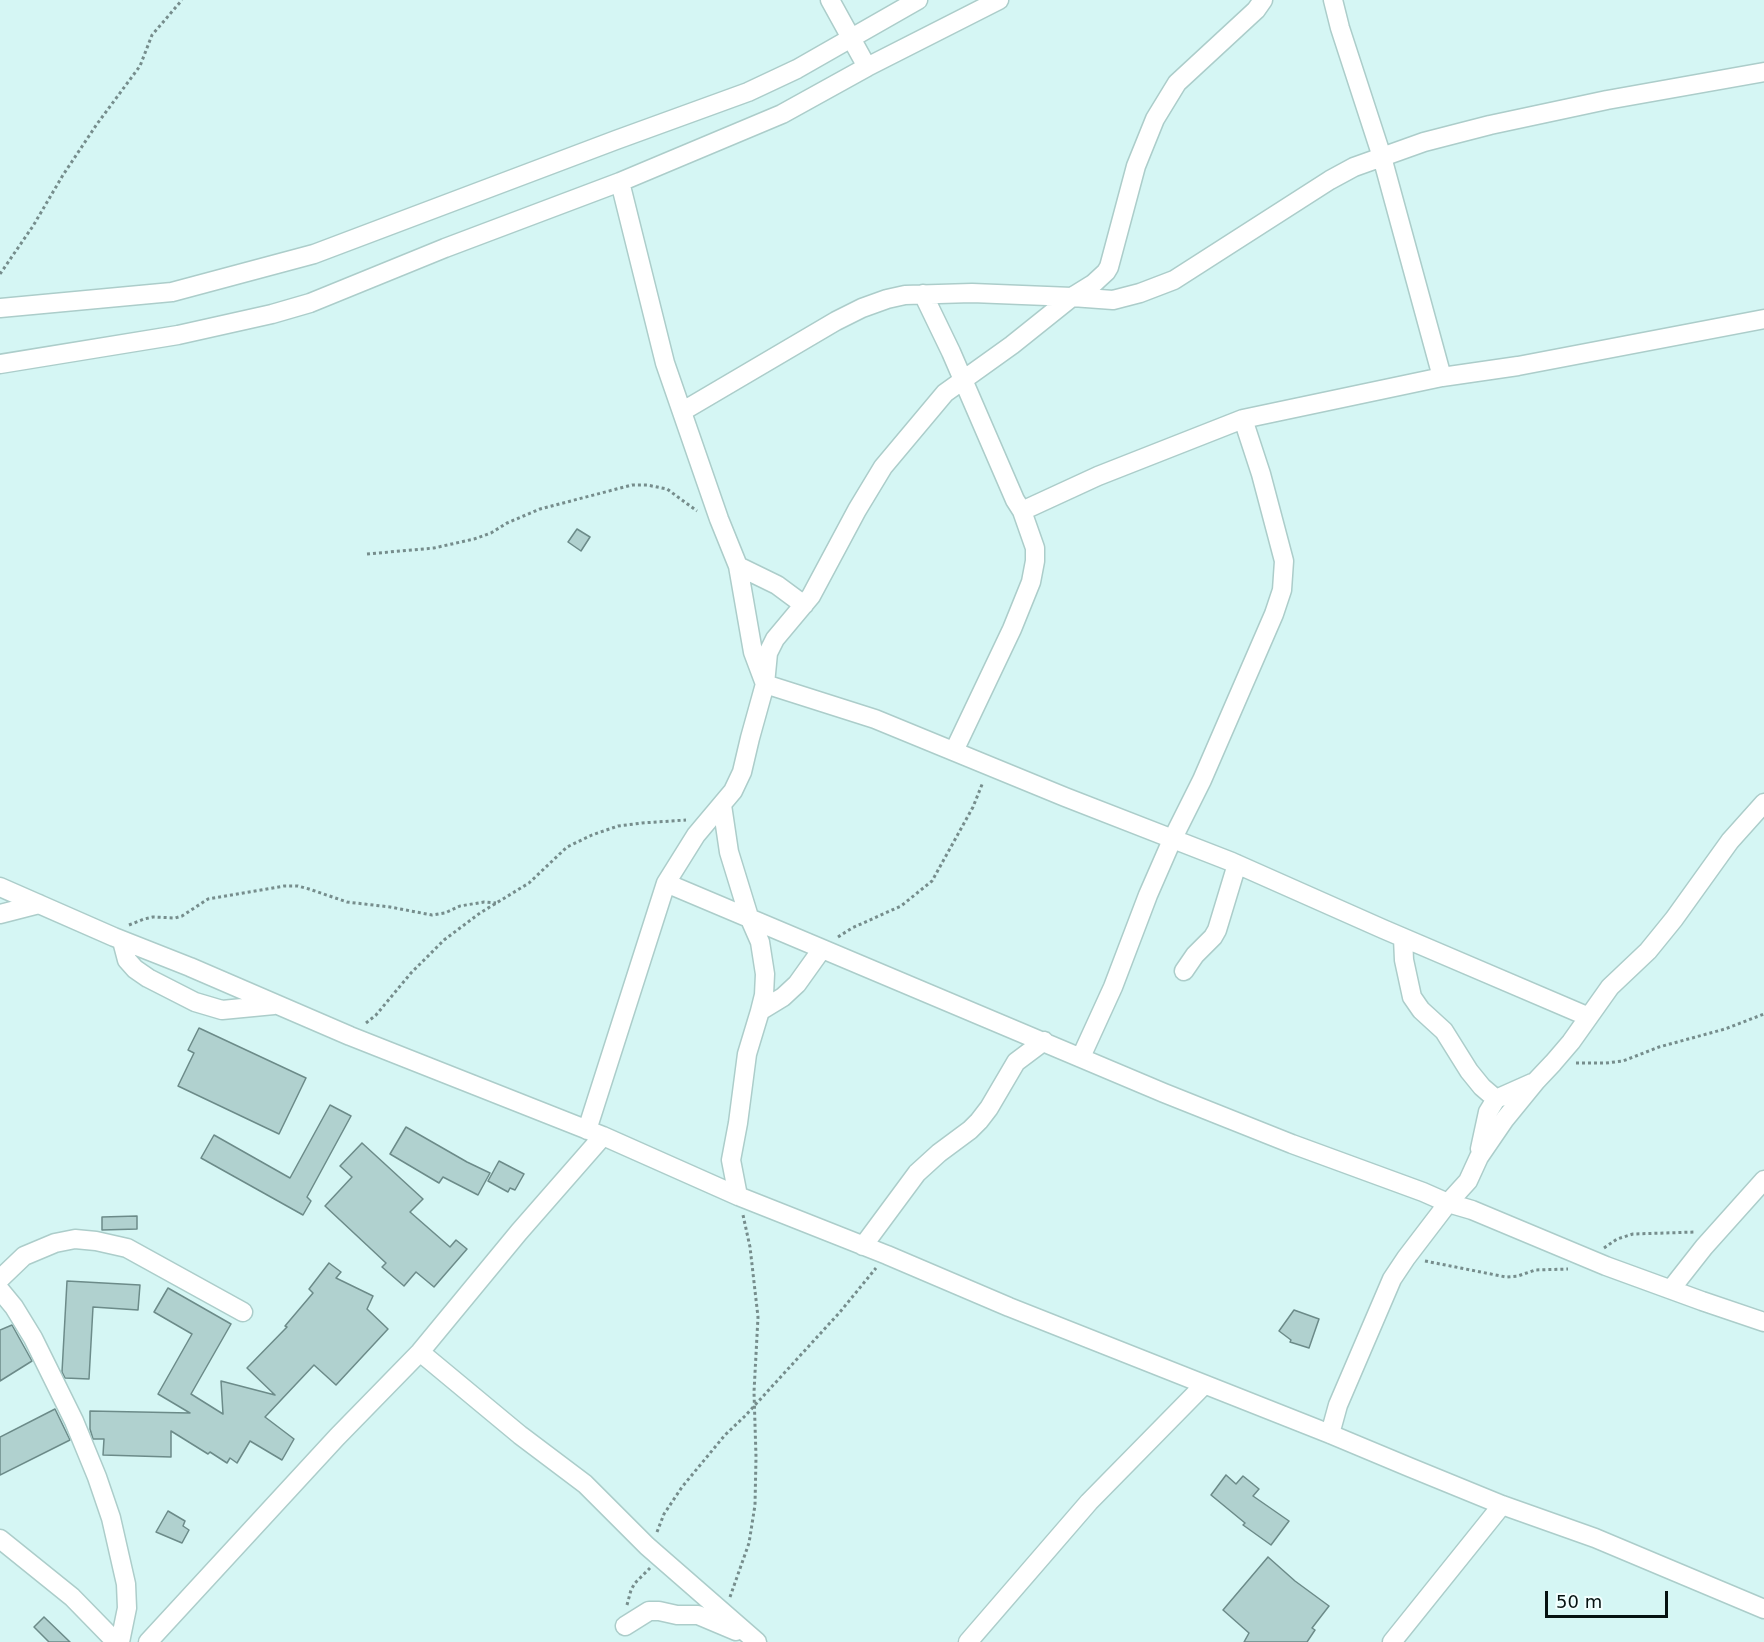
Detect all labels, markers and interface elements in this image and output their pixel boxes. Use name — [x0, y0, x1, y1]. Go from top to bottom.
scale bar — [1548, 1579, 1671, 1617]
text: 50 m — [1556, 1591, 1602, 1612]

